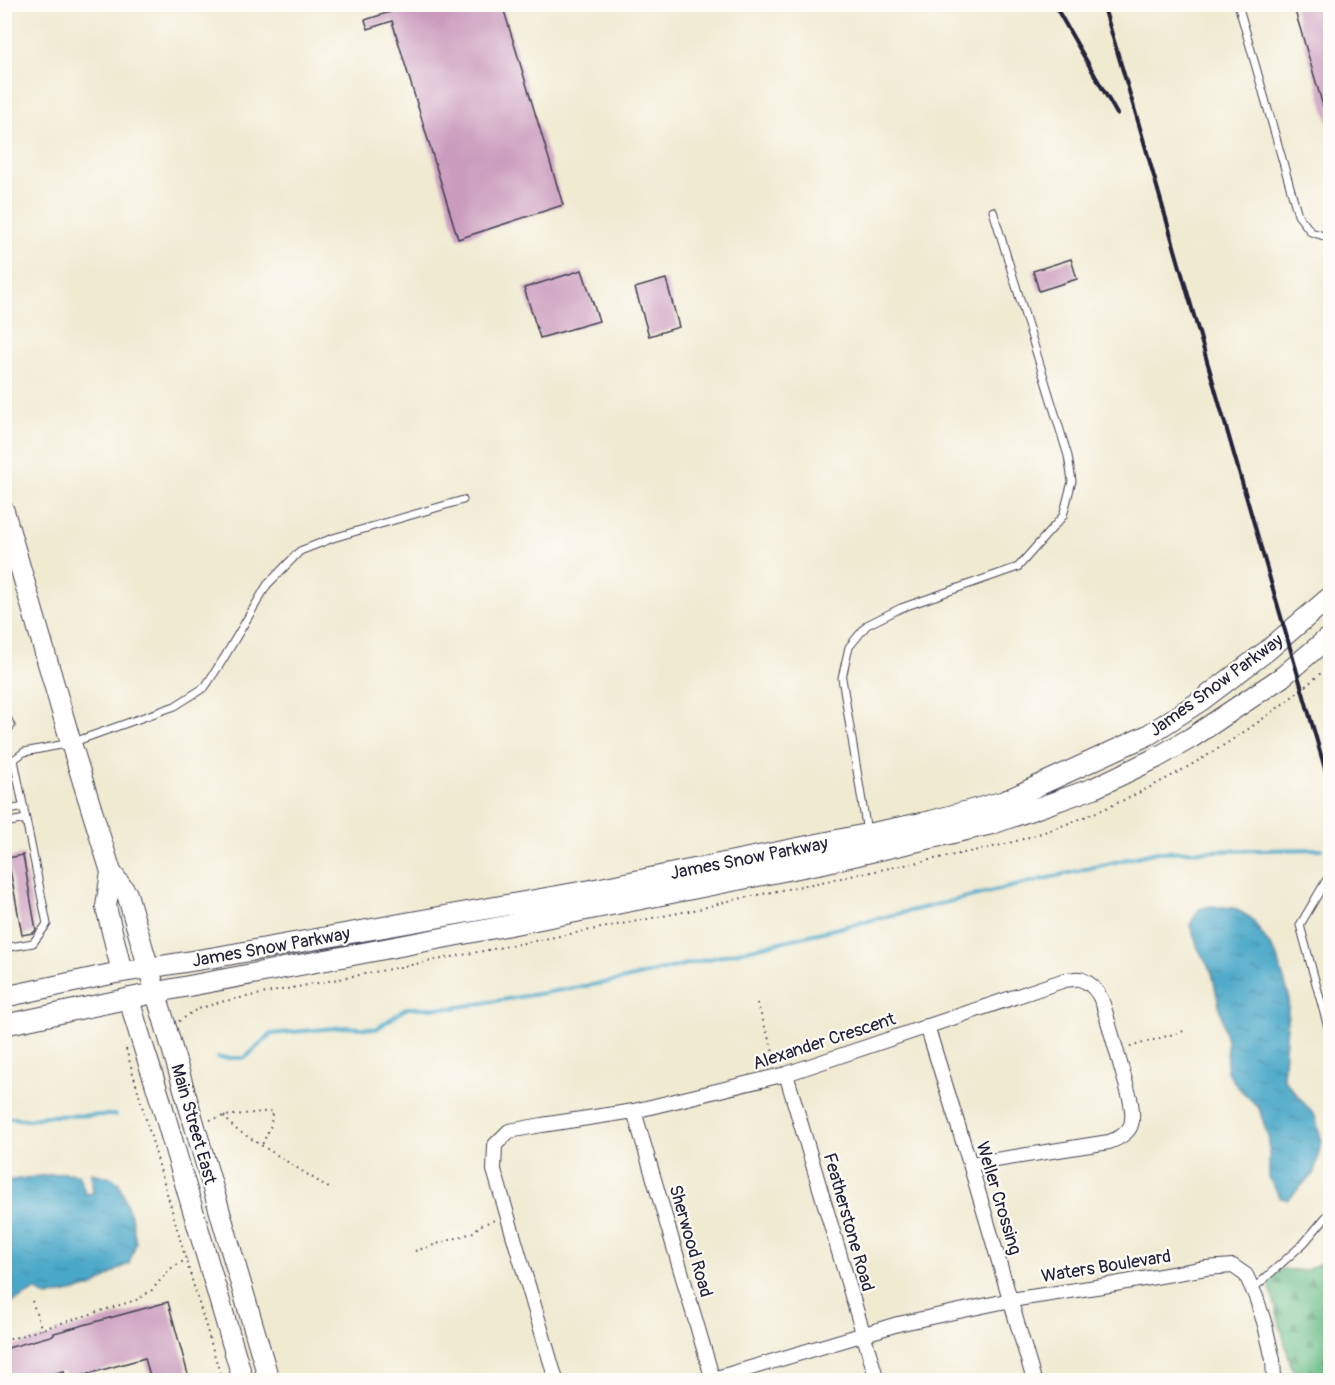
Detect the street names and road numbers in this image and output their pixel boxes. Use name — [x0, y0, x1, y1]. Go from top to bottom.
street label: James Snow Parkway — [1145, 629, 1288, 742]
street label: James Snow Parkway — [668, 832, 830, 885]
street label: James Snow Parkway — [190, 922, 352, 973]
street label: Alexander Crescent — [750, 1007, 899, 1075]
street label: Main Street East — [165, 1061, 222, 1188]
street label: Weller Crossing — [970, 1139, 1027, 1258]
street label: Featherstone Road — [818, 1150, 879, 1294]
street label: Sherwood Road — [664, 1182, 718, 1300]
street label: Waters Boulevard — [1040, 1245, 1173, 1288]

